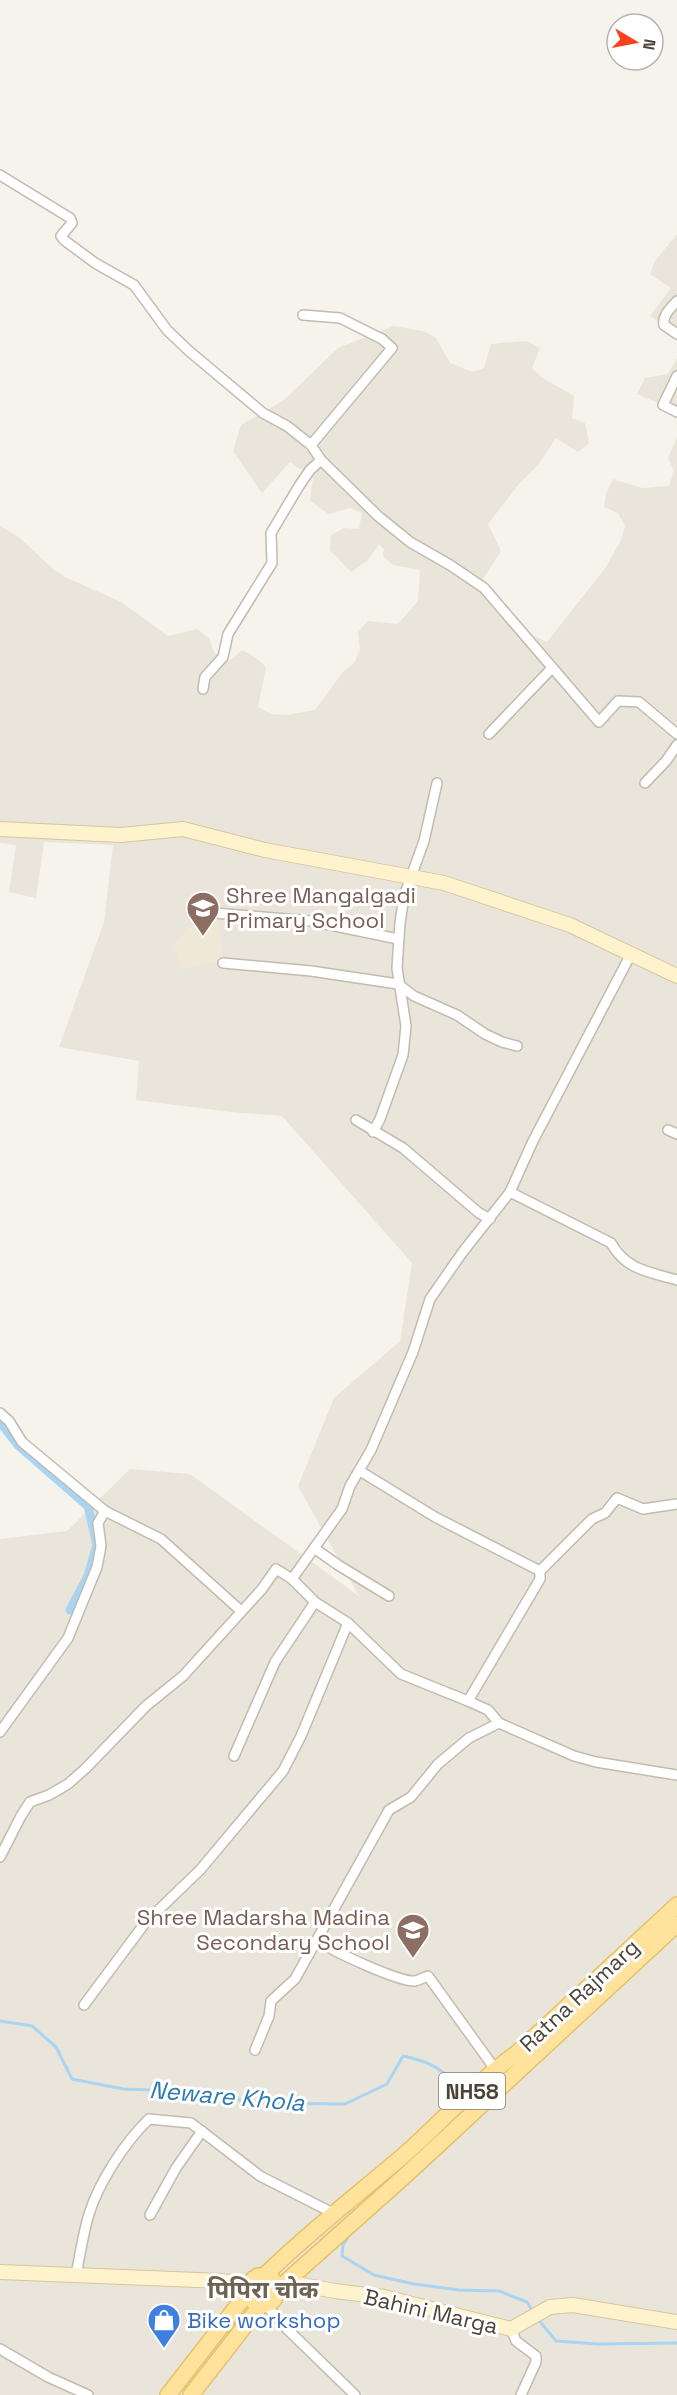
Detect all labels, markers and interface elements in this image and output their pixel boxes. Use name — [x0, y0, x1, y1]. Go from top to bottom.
north arrow — [605, 12, 665, 72]
text: N — [638, 37, 661, 52]
place label: Shree Mangalgadi Primary School — [226, 881, 416, 934]
school or university icon: Shree Mangalgadi Primary School — [185, 890, 221, 937]
place label: Shree Madarsha Madina Secondary School — [137, 1903, 390, 1956]
school or university icon: Shree Madarsha Madina Secondary School — [395, 1912, 431, 1959]
street label: Ratna Rajmarg — [513, 1932, 645, 2058]
road number: NH58 — [439, 2073, 505, 2109]
water label: Neware Khola — [148, 2074, 306, 2118]
district label: पिपिरा चोक — [208, 2274, 320, 2305]
street label: Bahini Marga — [361, 2282, 501, 2340]
shop icon: Bike workshop — [146, 2302, 182, 2349]
place label: Bike workshop — [187, 2306, 341, 2334]

